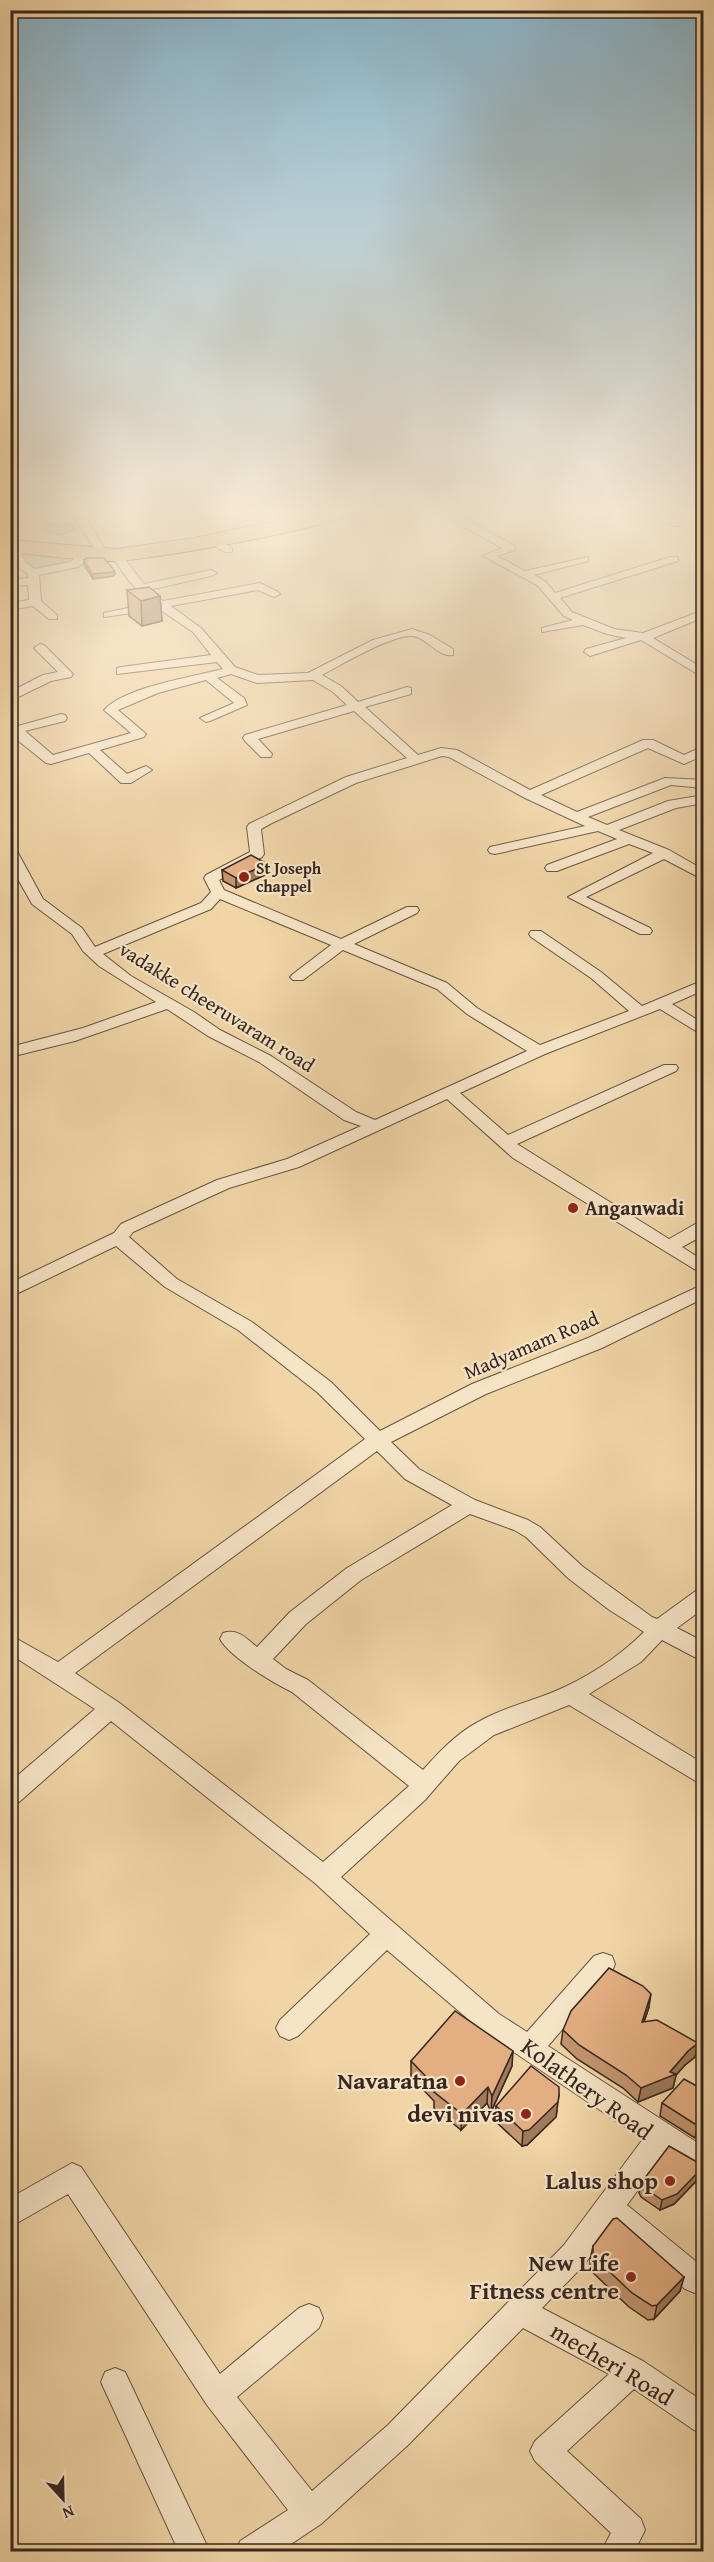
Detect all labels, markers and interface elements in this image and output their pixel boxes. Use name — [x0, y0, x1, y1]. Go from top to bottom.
place label: St Joseph chappel — [256, 856, 322, 898]
marker: St Joseph chappel — [237, 870, 251, 884]
street label: vadakke cheeruvaram road — [114, 934, 321, 1079]
place label: Anganwadi — [585, 1193, 684, 1222]
marker: Anganwadi — [566, 1201, 580, 1215]
street label: Madyamam Road — [459, 1303, 603, 1386]
street label: Kolathery Road — [514, 2029, 660, 2148]
place label: Navaratna — [337, 2063, 449, 2098]
marker: Navaratna — [453, 2074, 467, 2088]
place label: devi nivas — [407, 2096, 514, 2131]
marker: devi nivas — [519, 2107, 533, 2121]
place label: Lalus shop — [545, 2163, 658, 2198]
marker: Lalus shop — [663, 2174, 677, 2188]
place label: New Life Fitness centre — [470, 2245, 619, 2308]
marker: New Life Fitness centre — [624, 2270, 638, 2284]
street label: mecheri Road — [544, 2313, 681, 2414]
north arrow — [33, 2469, 93, 2529]
text: N — [59, 2500, 78, 2526]

